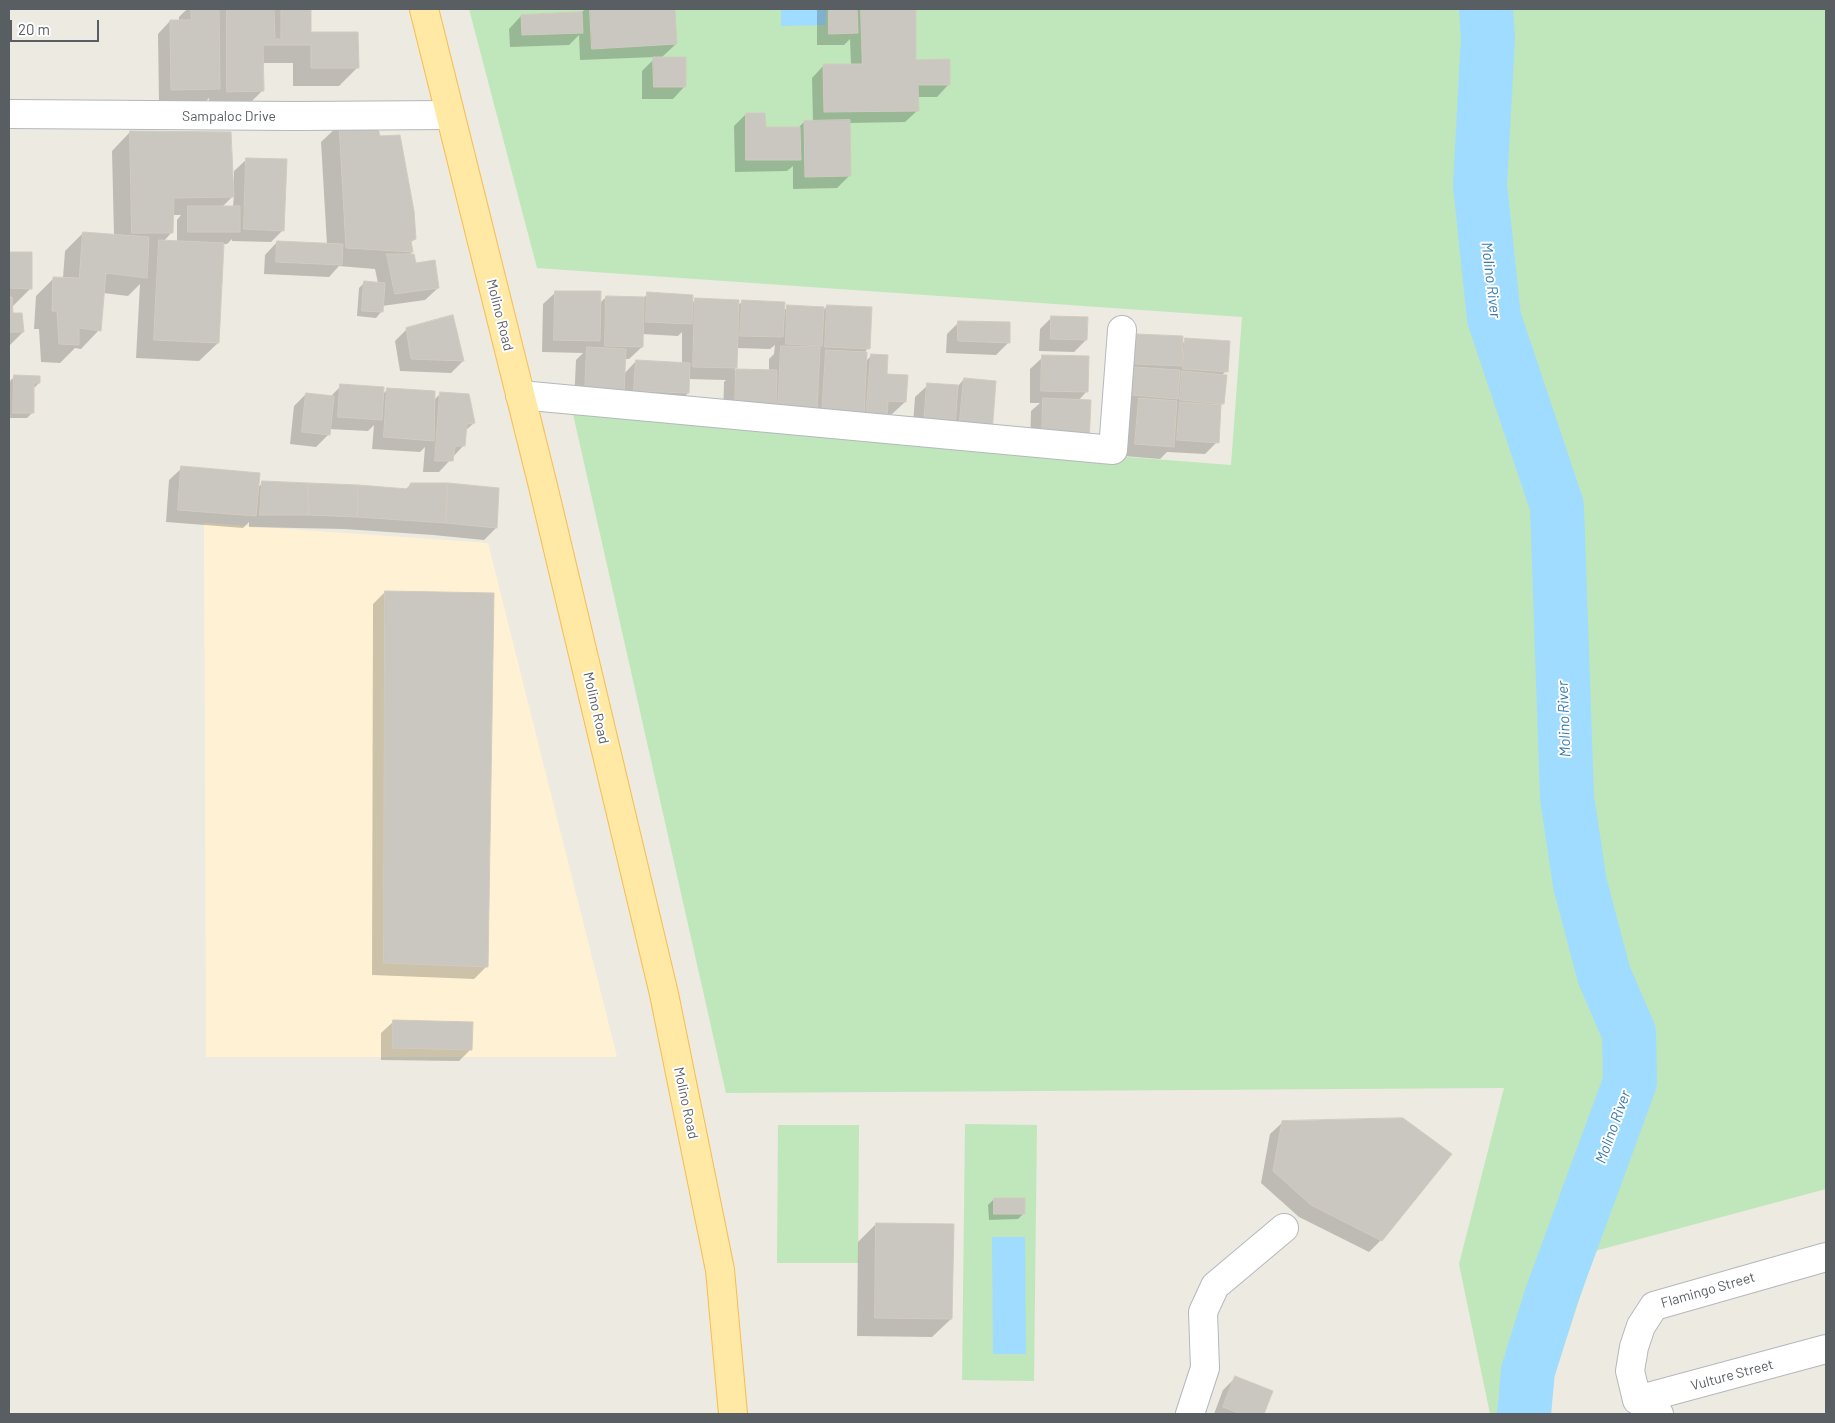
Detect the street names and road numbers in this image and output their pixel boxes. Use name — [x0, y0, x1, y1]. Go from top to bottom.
street label: Sampaloc Drive — [182, 108, 276, 124]
street label: Molino Road — [483, 277, 517, 353]
street label: Molino Road — [580, 670, 612, 746]
street label: Molino Road — [670, 1065, 702, 1141]
street label: Flamingo Street — [1659, 1269, 1757, 1311]
street label: Vulture Street — [1689, 1356, 1775, 1394]

